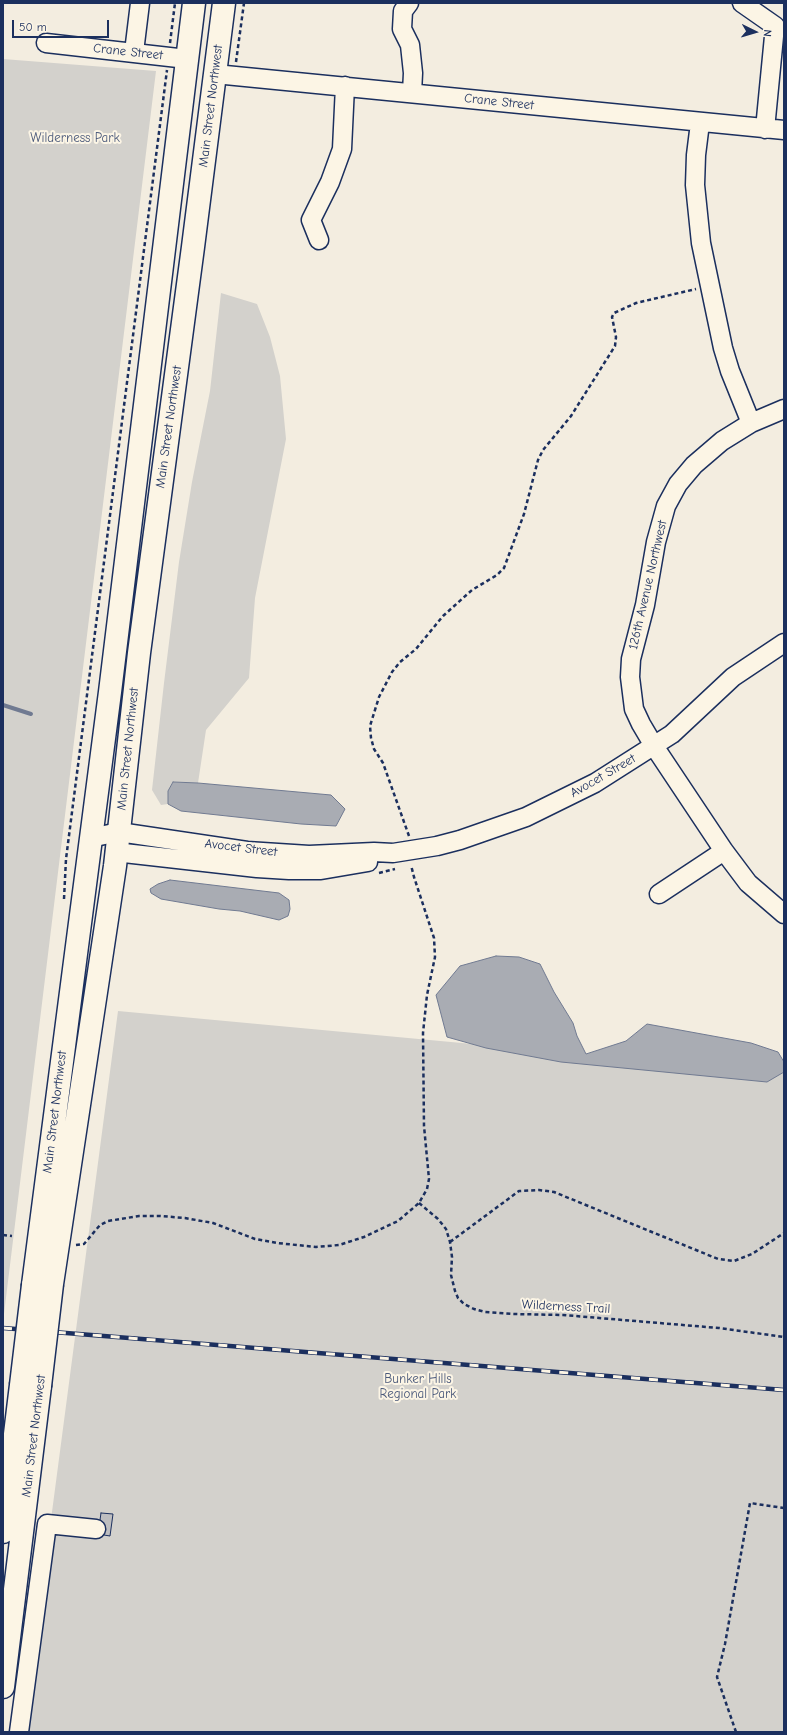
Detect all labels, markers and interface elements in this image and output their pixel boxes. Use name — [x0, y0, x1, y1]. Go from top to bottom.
scale bar — [14, 12, 111, 38]
north arrow — [735, 12, 775, 52]
text: 50 m — [19, 20, 47, 34]
text: N — [761, 29, 774, 37]
street label: Crane Street — [92, 41, 164, 63]
street label: Main Street Northwest — [196, 44, 226, 168]
street label: Crane Street — [463, 91, 535, 113]
park label: Wilderness Park — [30, 130, 120, 146]
street label: Main Street Northwest — [153, 365, 185, 489]
street label: 126th Avenue Northwest — [626, 519, 670, 651]
street label: Main Street Northwest — [114, 687, 142, 811]
street label: Avocet Street — [567, 751, 639, 801]
street label: Avocet Street — [204, 836, 278, 860]
street label: Main Street Northwest — [40, 1050, 70, 1174]
street label: Wilderness Trail — [521, 1297, 611, 1317]
park label: Bunker Hills Regional Park — [380, 1371, 456, 1402]
street label: Main Street Northwest — [19, 1374, 49, 1498]

